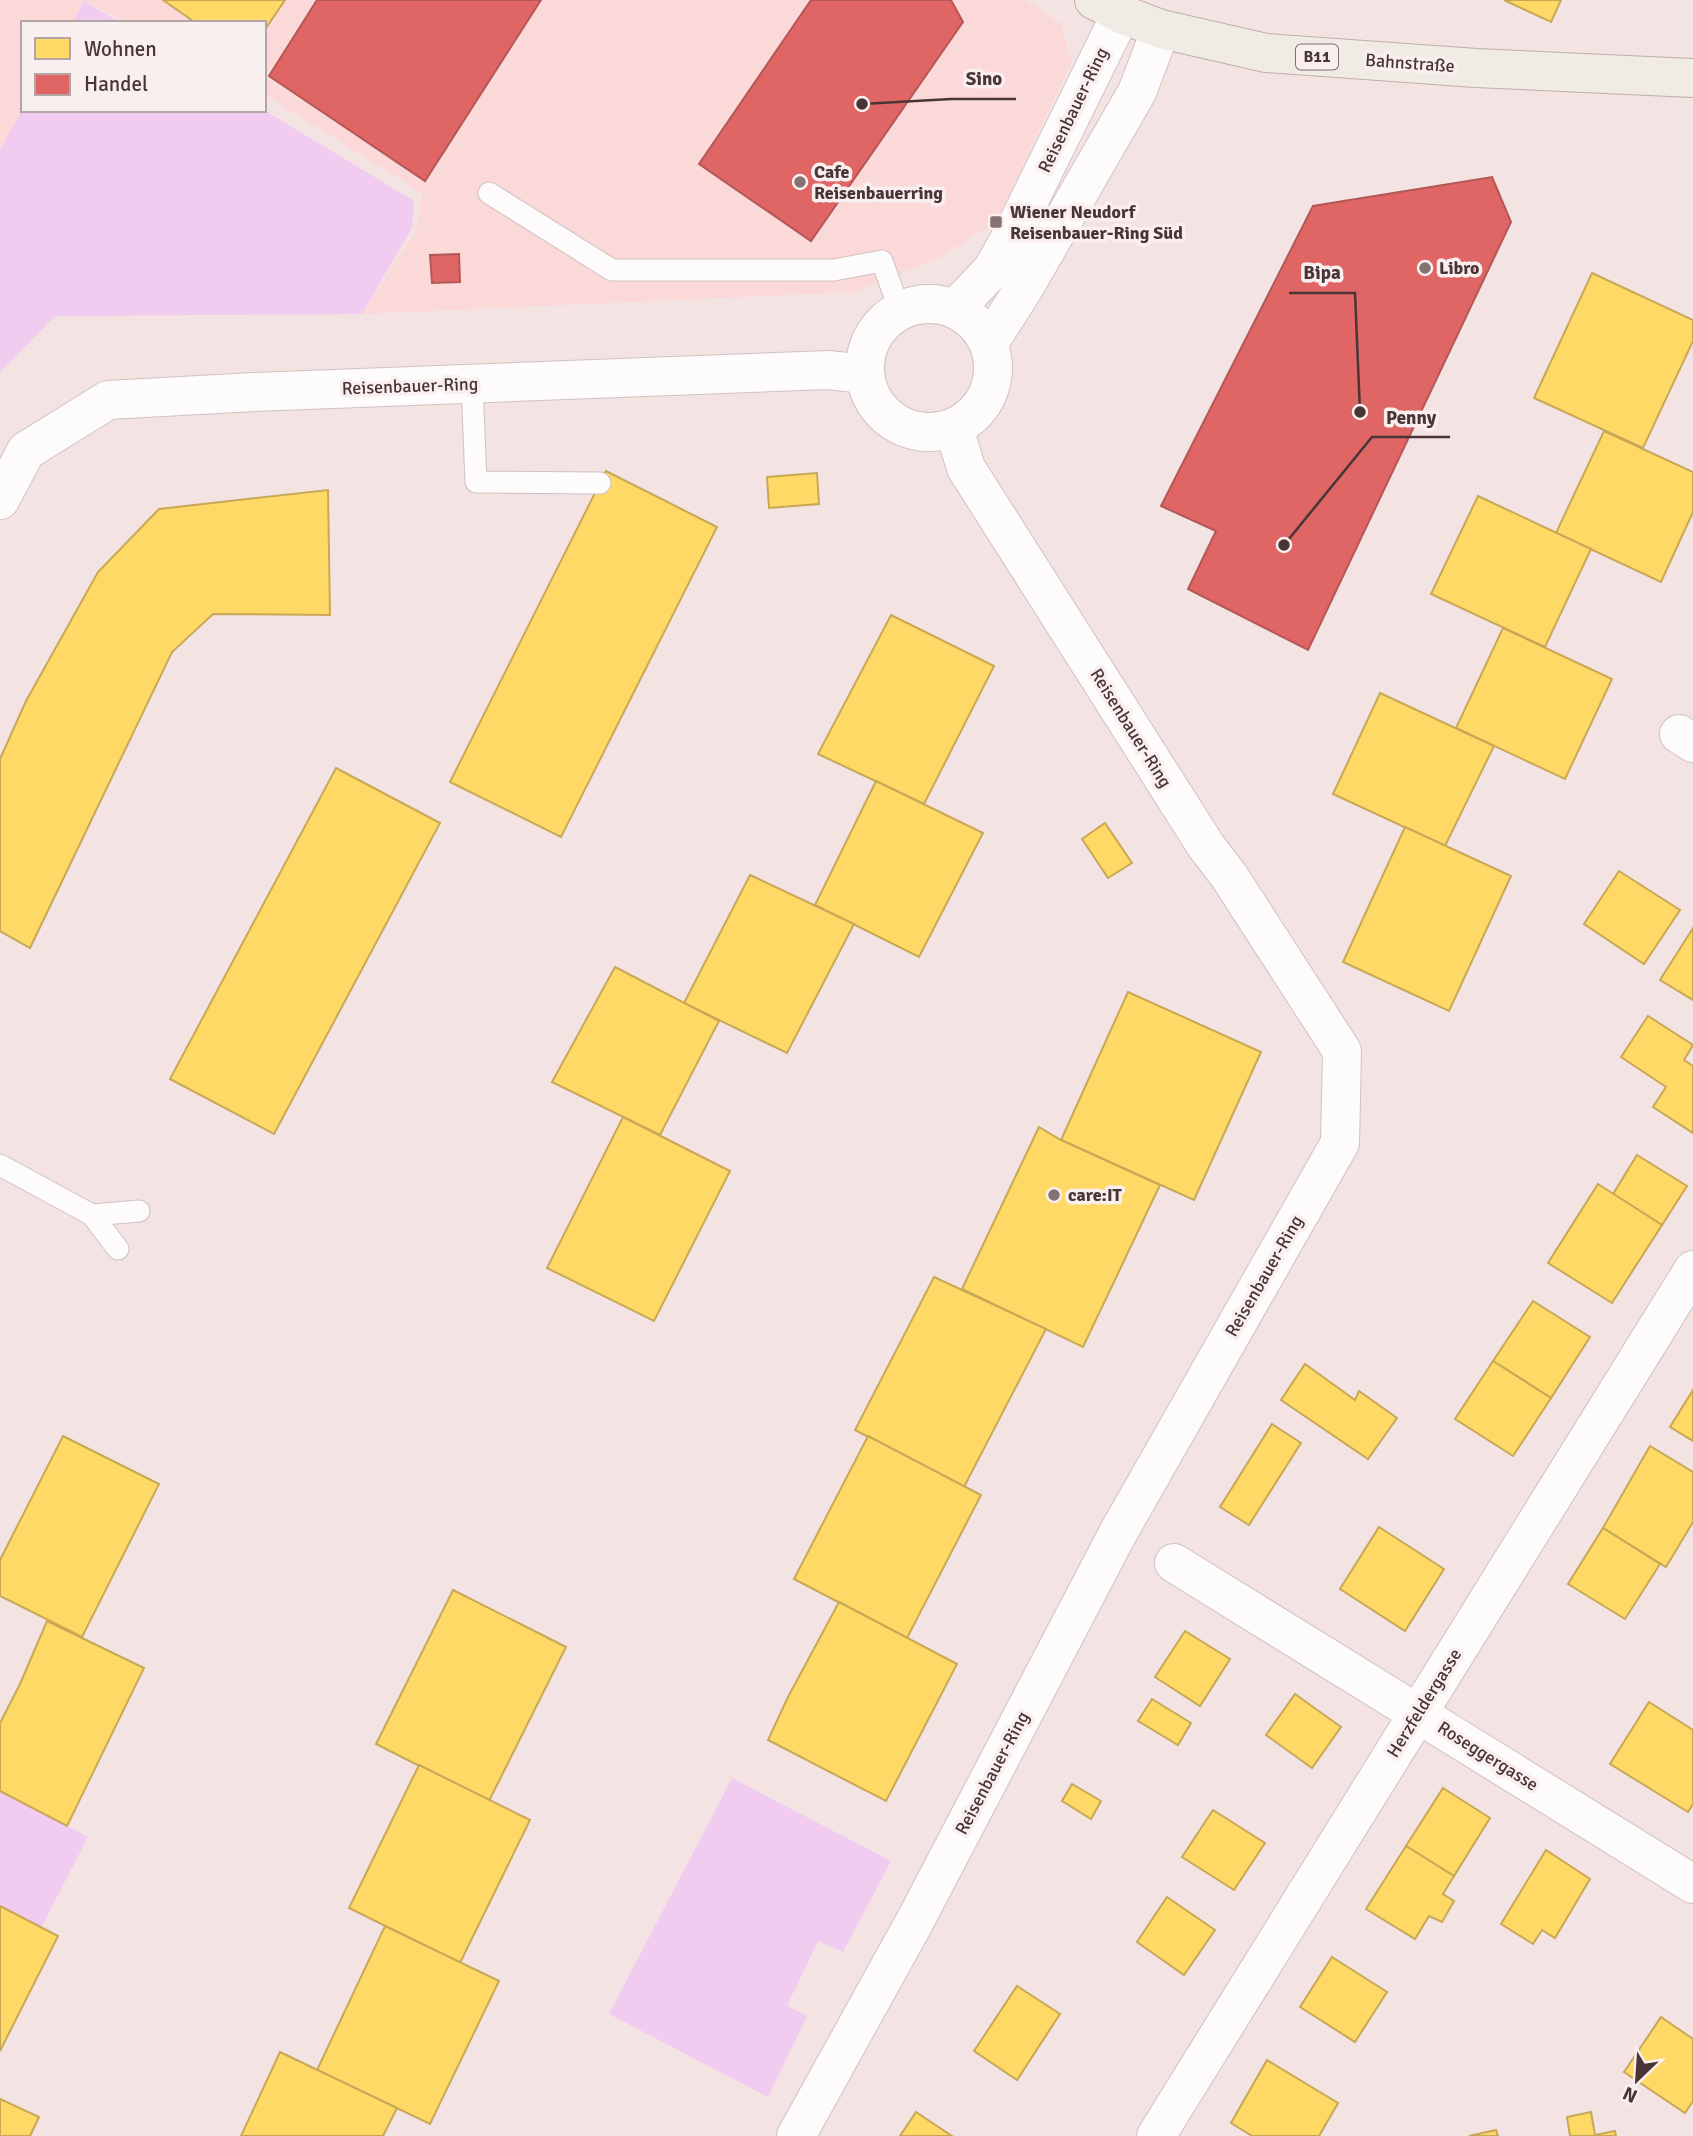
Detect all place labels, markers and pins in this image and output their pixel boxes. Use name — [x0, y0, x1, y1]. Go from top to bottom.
callout: Sino — [951, 59, 1016, 99]
place label: Cafe Reisenbauerring — [814, 161, 943, 204]
marker: Cafe Reisenbauerring — [792, 174, 808, 190]
place label: Wiener Neudorf Reisenbauer-Ring Süd — [1010, 201, 1183, 244]
marker: Wiener Neudorf Reisenbauer-Ring Süd — [988, 214, 1004, 230]
callout: Bipa — [1289, 253, 1355, 293]
place label: Libro — [1439, 257, 1479, 279]
marker: Libro — [1417, 260, 1433, 276]
callout: Penny — [1372, 397, 1450, 437]
place label: care:IT — [1068, 1184, 1123, 1206]
marker: care:IT — [1046, 1187, 1062, 1203]

